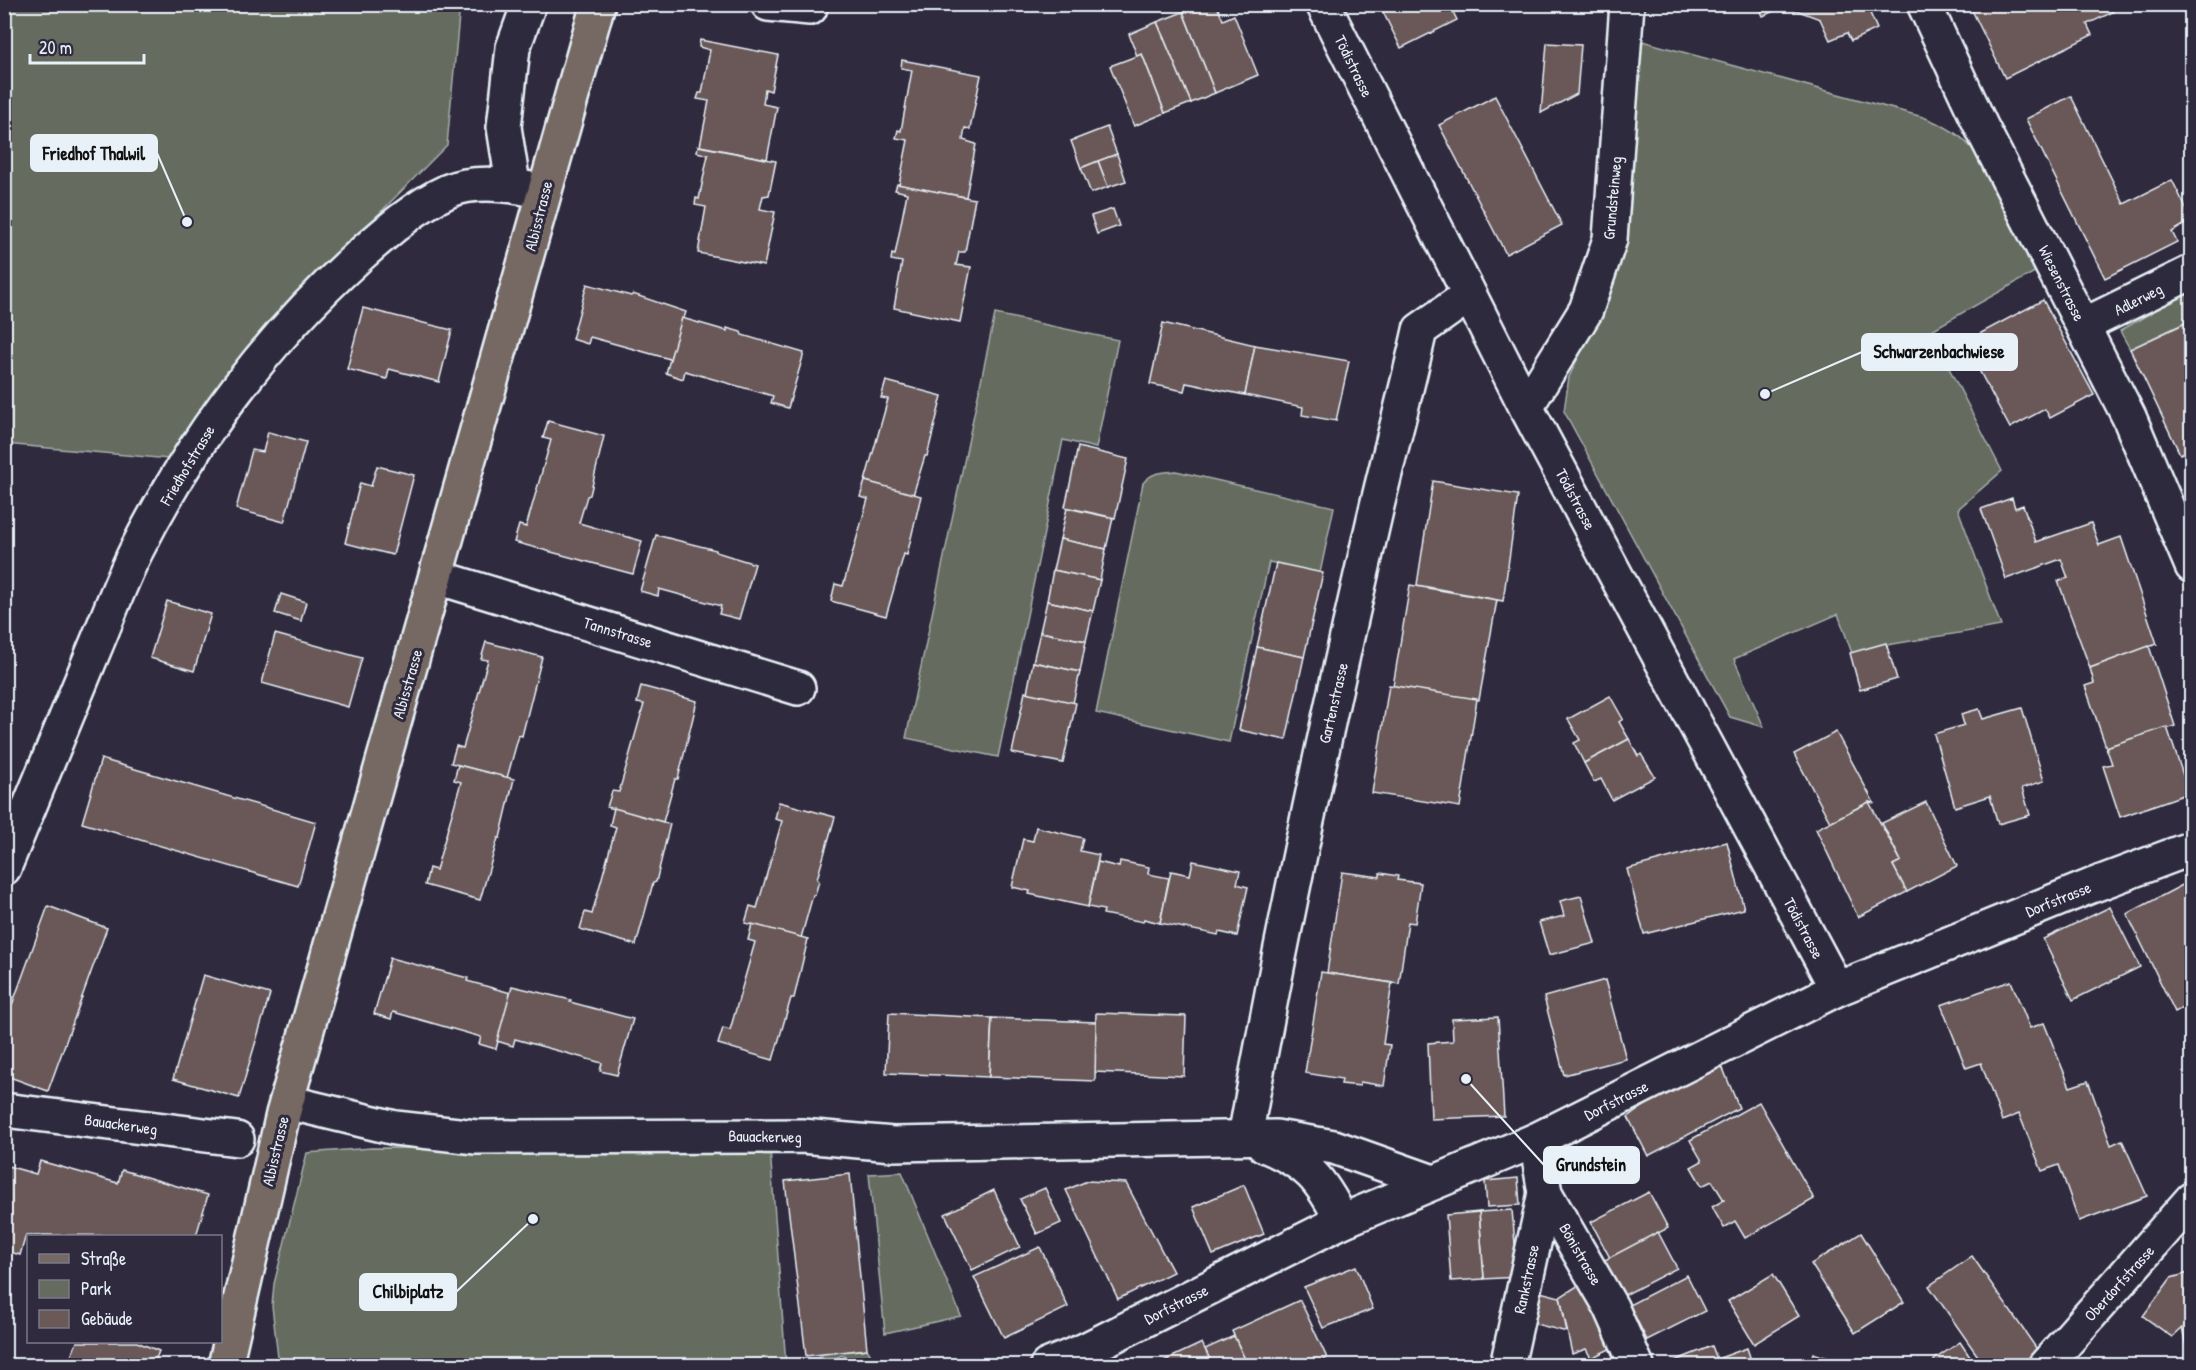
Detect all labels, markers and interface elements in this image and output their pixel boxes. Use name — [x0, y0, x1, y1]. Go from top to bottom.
scale bar — [30, 27, 144, 65]
street label: Tödistrasse — [1330, 31, 1379, 101]
text: 20 m — [39, 35, 72, 60]
callout: Friedhof Thalwil — [31, 135, 157, 171]
text: Friedhof Thalwil — [42, 141, 146, 166]
street label: Grundsteinweg — [1597, 155, 1627, 241]
street label: Albisstrasse — [519, 178, 557, 253]
street label: Wiesenstrasse — [2034, 241, 2091, 325]
street label: Adlerweg — [2110, 277, 2166, 321]
callout: Schwarzenbachwiese — [1862, 334, 2017, 370]
text: Schwarzenbachwiese — [1874, 339, 2005, 364]
street label: Friedhofstrasse — [154, 420, 220, 510]
street label: Tödistrasse — [1551, 464, 1602, 534]
street label: Tannstrasse — [581, 611, 656, 653]
street label: Albisstrasse — [387, 646, 428, 721]
street label: Gartenstrasse — [1313, 660, 1353, 745]
street label: Dorfstrasse — [2022, 876, 2095, 922]
street label: Tödistrasse — [1779, 893, 1830, 963]
street label: Dorfstrasse — [1580, 1074, 1652, 1125]
street label: Bauackerweg — [83, 1108, 159, 1140]
street label: Albisstrasse — [256, 1113, 294, 1188]
street label: Bauackerweg — [728, 1124, 802, 1148]
callout: Grundstein — [1544, 1147, 1639, 1183]
text: Grundstein — [1556, 1152, 1626, 1177]
street label: Bönistrasse — [1554, 1219, 1608, 1290]
legend — [27, 1235, 222, 1343]
street label: Oberdorfstrasse — [2079, 1240, 2160, 1326]
street label: Rankstrasse — [1508, 1242, 1544, 1316]
text: Straße — [81, 1246, 126, 1271]
callout: Chilbiplatz — [360, 1274, 456, 1310]
text: Park — [81, 1276, 112, 1301]
street label: Dorfstrasse — [1140, 1278, 1212, 1329]
text: Chilbiplatz — [372, 1279, 444, 1305]
text: Gebäude — [81, 1306, 133, 1331]

